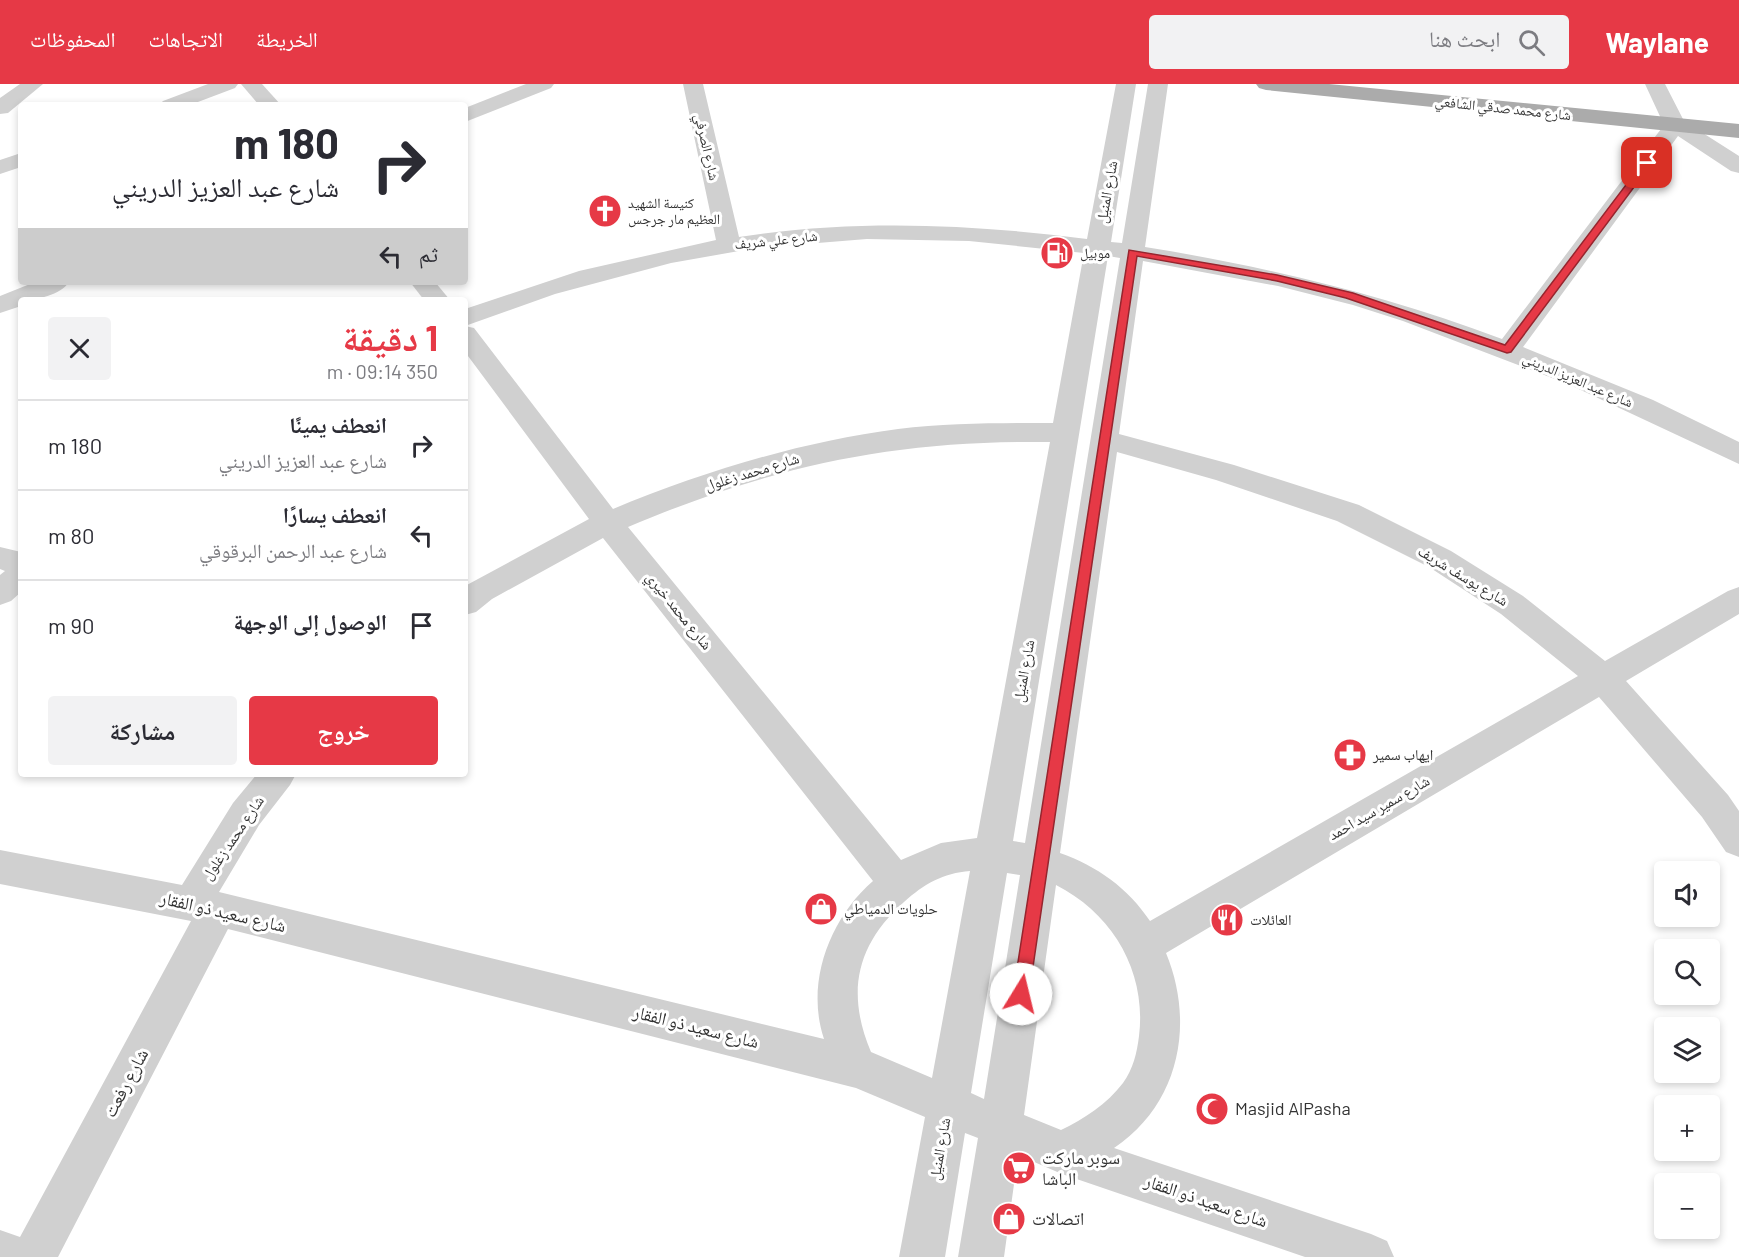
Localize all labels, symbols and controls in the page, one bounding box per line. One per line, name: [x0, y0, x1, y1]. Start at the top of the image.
search box: [1149, 15, 1569, 69]
text: ابحث هنا: [1429, 25, 1500, 51]
text: Waylane: [1605, 25, 1709, 59]
text: المحفوظات: [30, 26, 115, 51]
text: الاتجاهات: [148, 26, 223, 51]
text: الخريطة: [256, 26, 318, 51]
icon: search: [1515, 26, 1548, 59]
street label: شارع محمد صدقي الشافعي: [1434, 92, 1572, 127]
street label: شارع الصرفي: [688, 112, 723, 183]
text: 180 m: [234, 117, 339, 167]
icon: right: [360, 126, 438, 204]
pin: [1621, 137, 1672, 188]
icon: arrive: [1630, 146, 1663, 179]
street label: شارع المنيل: [1092, 159, 1122, 225]
text: شارع عبد العزيز الدريني: [112, 170, 339, 202]
church icon: كنيسة الشهيد العظيم مار جرجس: [587, 193, 623, 229]
place label: كنيسة الشهيد العظيم مار جرجس: [628, 194, 720, 229]
street label: شارع علي شريف: [734, 227, 819, 256]
fuel station icon: موبيل: [1039, 235, 1075, 271]
icon: left: [374, 240, 407, 273]
text: ثم: [419, 240, 438, 266]
place label: موبيل: [1080, 244, 1110, 262]
text: 1 دقيقة: [342, 315, 438, 358]
button: close: [48, 317, 111, 380]
street label: شارع عبد العزيز الدريني: [1519, 349, 1636, 414]
text: 350 m · 09:14: [327, 359, 438, 383]
text: انعطف يمينًا: [289, 411, 387, 437]
icon: right: [405, 429, 438, 462]
text: 180 m: [48, 432, 102, 458]
text: شارع عبد العزيز الدريني: [219, 448, 387, 472]
street label: شارع محمد زغلول: [702, 448, 802, 496]
text: انعطف يسارًا: [283, 501, 387, 527]
icon: left: [405, 519, 438, 552]
text: 80 m: [48, 522, 95, 548]
text: شارع عبد الرحمن البرقوقي: [199, 538, 387, 562]
street label: شارع يوسف شريف: [1414, 541, 1512, 611]
street label: شارع محمد خيري: [640, 568, 717, 655]
text: الوصول إلى الوجهة: [234, 608, 387, 634]
icon: arrive: [405, 609, 438, 642]
text: 90 m: [48, 612, 95, 638]
street label: شارع المنيل: [1009, 638, 1039, 704]
button: مشاركة: [48, 696, 237, 765]
button: خروج: [249, 696, 438, 765]
pharmacy icon: ايهاب سمير: [1332, 737, 1368, 773]
place label: ايهاب سمير: [1372, 745, 1433, 764]
street label: شارع سمير سيد احمد: [1325, 771, 1433, 845]
street label: شارع محمد زغلول: [197, 792, 269, 884]
map controls: [1654, 861, 1720, 1239]
button: sound: [1654, 861, 1720, 927]
street label: شارع سعيد ذو الفقار: [157, 886, 288, 937]
shop icon: حلويات الدمياطي: [803, 891, 839, 927]
place label: حلويات الدمياطي: [844, 899, 938, 921]
restaurant icon: العائلات: [1209, 902, 1245, 938]
place label: العائلات: [1250, 910, 1292, 928]
button: search: [1654, 939, 1720, 1005]
position arrow: [989, 962, 1053, 1026]
street label: شارع سعيد ذو الفقار: [630, 1000, 761, 1053]
button: layers: [1654, 1017, 1720, 1083]
street label: شارع رفعت: [98, 1044, 153, 1121]
mosque icon: Masjid AlPasha: [1194, 1091, 1230, 1127]
button: +: [1654, 1095, 1720, 1161]
place label: Masjid AlPasha: [1235, 1097, 1351, 1119]
street label: شارع المنيل: [925, 1116, 955, 1182]
place label: سوبر ماركت الباشا: [1042, 1146, 1120, 1190]
supermarket icon: سوبر ماركت الباشا: [1001, 1150, 1037, 1186]
street label: شارع سعيد ذو الفقار: [1141, 1168, 1271, 1232]
button: −: [1654, 1173, 1720, 1239]
shop icon: اتصالات: [991, 1201, 1027, 1237]
place label: اتصالات: [1032, 1207, 1084, 1229]

